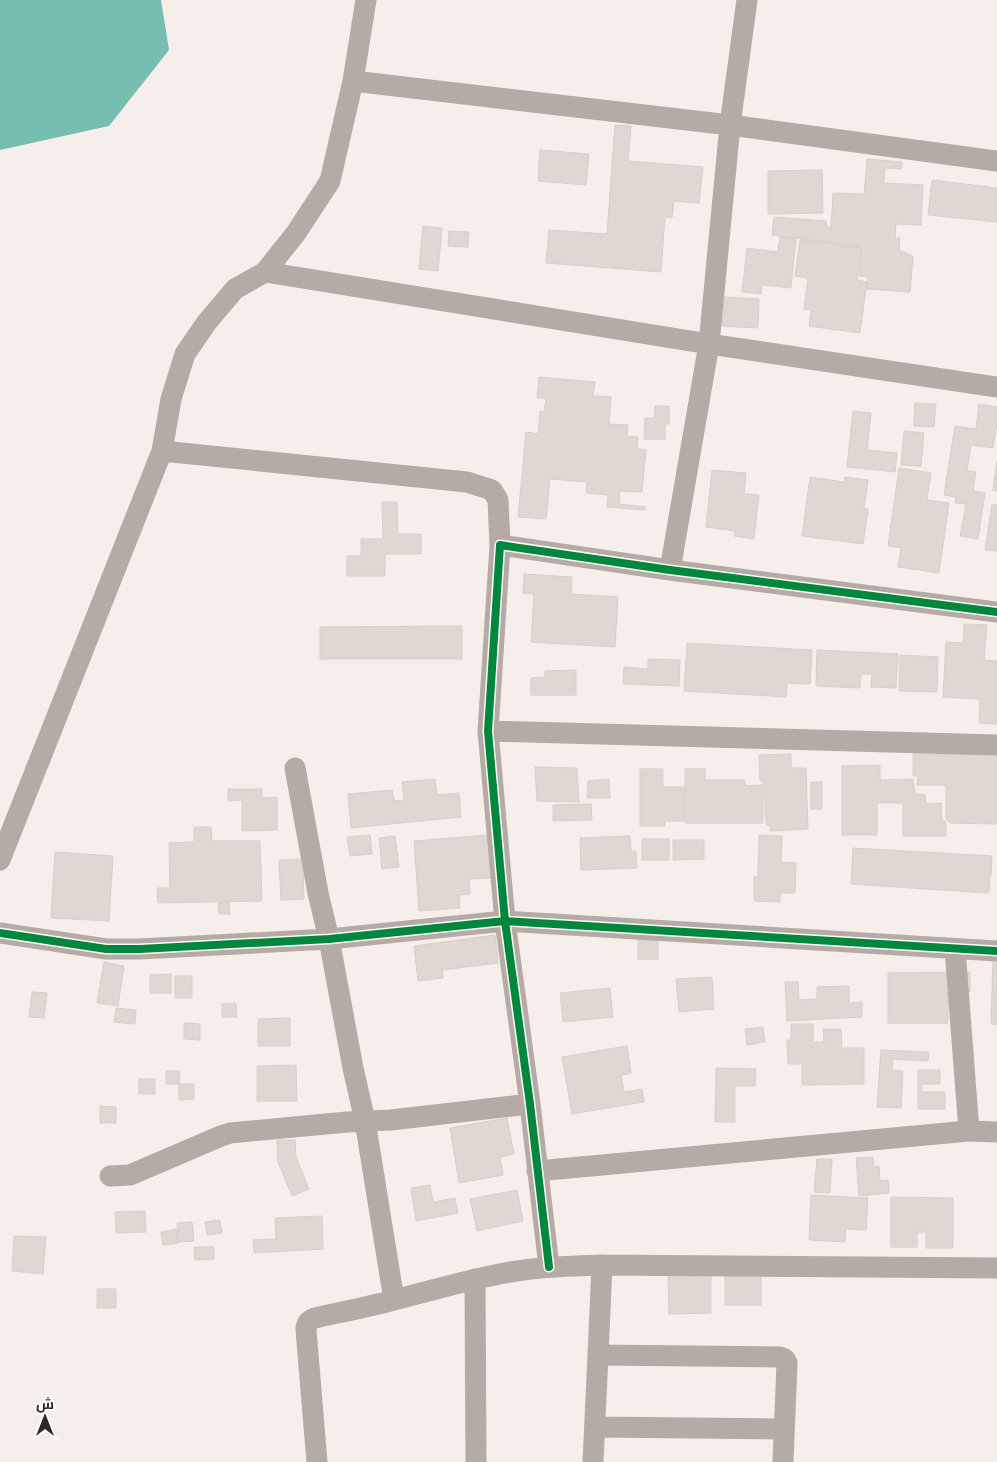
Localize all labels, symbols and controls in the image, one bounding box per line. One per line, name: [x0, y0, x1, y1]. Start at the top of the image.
north arrow: [20, 1392, 70, 1442]
text: ش: [36, 1395, 54, 1413]

